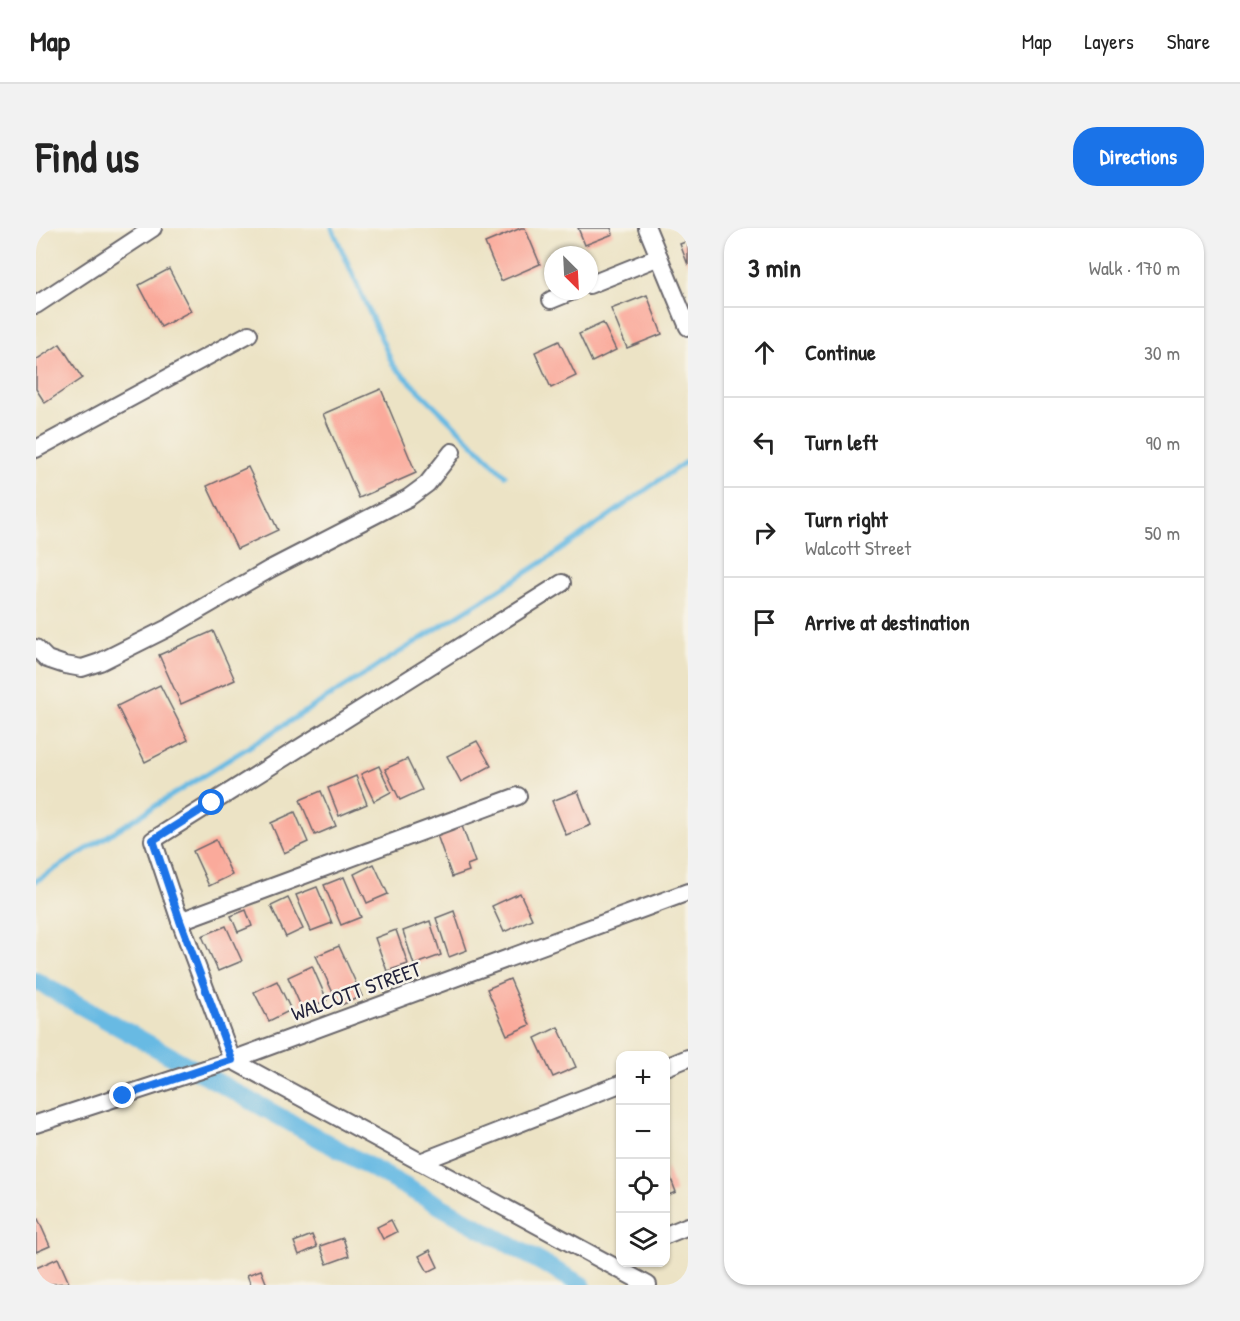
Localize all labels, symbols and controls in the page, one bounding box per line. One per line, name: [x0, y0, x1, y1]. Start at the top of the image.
text: Map: [30, 22, 70, 60]
text: Map: [1022, 27, 1051, 56]
text: Layers: [1084, 27, 1134, 56]
text: Share: [1167, 27, 1210, 56]
button: Directions: [1073, 127, 1204, 186]
text: Find us: [36, 128, 139, 185]
north arrow: [544, 246, 598, 300]
text: 3 min: [748, 250, 801, 285]
text: Walk · 170 m: [1089, 254, 1180, 281]
icon: ahead: [748, 336, 781, 369]
text: Continue: [805, 337, 876, 367]
text: 30 m: [1144, 339, 1180, 366]
icon: left: [748, 426, 781, 459]
text: Turn left: [805, 427, 878, 457]
text: 90 m: [1146, 429, 1180, 456]
text: Turn right: [805, 504, 888, 534]
icon: right: [748, 516, 781, 549]
text: 50 m: [1144, 519, 1180, 546]
text: Walcott Street: [805, 534, 911, 561]
icon: arrive: [748, 606, 781, 639]
text: Arrive at destination: [805, 607, 970, 637]
route start: [198, 789, 224, 815]
street label: WALCOTT STREET: [287, 954, 426, 1028]
map controls: [616, 1051, 670, 1267]
button: +: [616, 1051, 670, 1105]
route end: [109, 1082, 135, 1108]
button: −: [616, 1105, 670, 1159]
button: locate: [616, 1159, 670, 1213]
button: layers: [616, 1213, 670, 1267]

